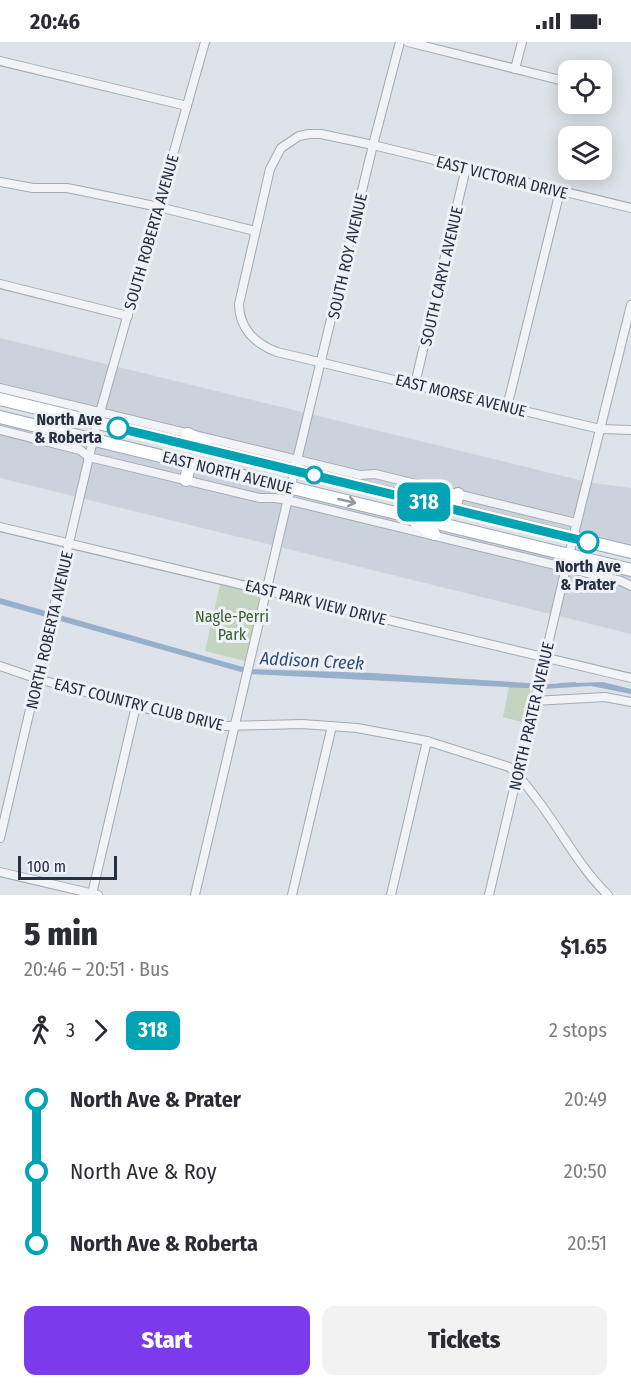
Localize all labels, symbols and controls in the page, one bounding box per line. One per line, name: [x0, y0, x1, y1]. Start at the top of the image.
text: 20:46: [30, 8, 80, 35]
map controls: [558, 60, 612, 180]
button: locate: [558, 60, 612, 114]
button: layers: [558, 126, 612, 180]
street label: SOUTH ROBERTA AVENUE: [120, 152, 183, 312]
street label: EAST VICTORIA DRIVE: [434, 152, 570, 203]
street label: SOUTH ROY AVENUE: [324, 191, 371, 321]
street label: SOUTH CARYL AVENUE: [416, 205, 467, 348]
street label: EAST MORSE AVENUE: [393, 370, 528, 421]
place label: North Ave & Roberta: [34, 410, 102, 447]
marker: North Ave & Roberta: [107, 417, 129, 439]
street label: EAST NORTH AVENUE: [160, 447, 295, 498]
unlabelled marker: [305, 466, 323, 484]
line badge: 318: [390, 482, 458, 522]
text: 318: [409, 489, 439, 515]
one-way arrow: [337, 496, 356, 507]
marker: North Ave & Prater: [577, 531, 599, 553]
street label: NORTH ROBERTA AVENUE: [22, 549, 77, 711]
place label: North Ave & Prater: [555, 557, 621, 594]
street label: EAST PARK VIEW DRIVE: [243, 576, 388, 629]
park label: Nagle-Perri Park: [195, 607, 269, 644]
street label: NORTH PRATER AVENUE: [505, 640, 558, 792]
water label: Addison Creek: [258, 647, 365, 675]
street label: EAST COUNTRY CLUB DRIVE: [52, 674, 225, 735]
scale bar: [18, 853, 117, 880]
text: 100 m: [27, 857, 66, 876]
text: 5 min: [24, 914, 98, 954]
text: $1.65: [561, 933, 607, 960]
text: 20:46 – 20:51 · Bus: [24, 957, 169, 981]
icon: walk: [24, 1014, 57, 1047]
icon: forward: [84, 1014, 117, 1047]
text: 318: [138, 1017, 168, 1043]
text: 3: [66, 1018, 75, 1042]
text: 2 stops: [549, 1018, 607, 1042]
text: North Ave & Prater: [70, 1086, 241, 1113]
text: 20:49: [565, 1087, 607, 1111]
text: North Ave & Roy: [70, 1158, 217, 1185]
text: 20:50: [564, 1159, 607, 1183]
text: North Ave & Roberta: [70, 1230, 258, 1257]
text: 20:51: [567, 1231, 607, 1255]
button: Start: [24, 1306, 310, 1375]
button: Tickets: [322, 1306, 607, 1375]

